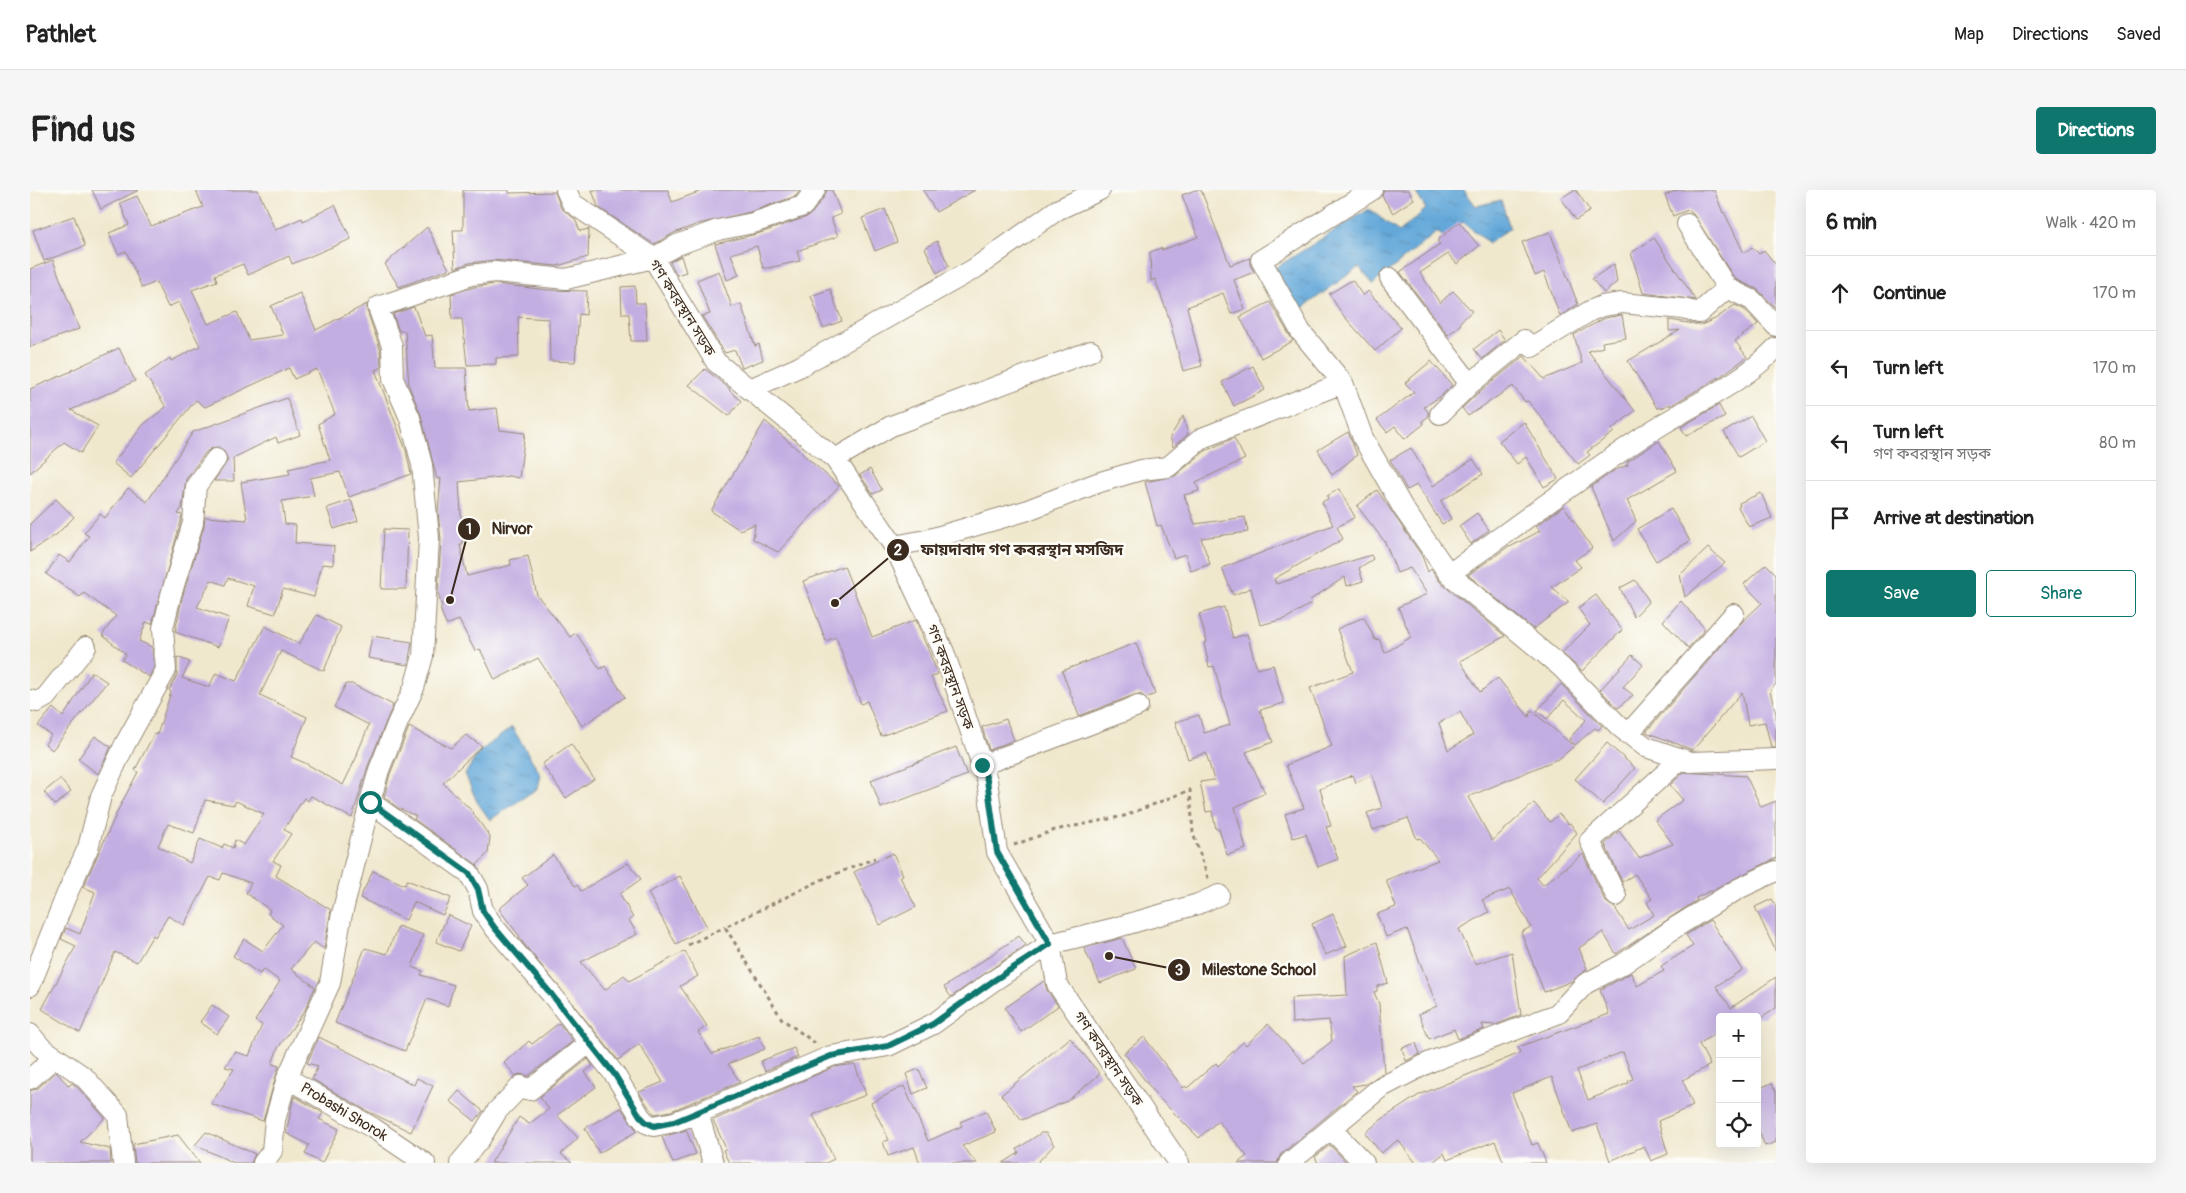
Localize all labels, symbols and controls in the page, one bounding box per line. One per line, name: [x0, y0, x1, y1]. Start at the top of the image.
text: Pathlet: [25, 20, 96, 49]
text: Map: [1954, 23, 1984, 46]
text: Directions: [2012, 23, 2088, 46]
text: Saved: [2116, 23, 2161, 46]
button: Directions: [2036, 107, 2156, 154]
text: Find us: [30, 108, 135, 152]
text: 6 min: [1826, 209, 1877, 236]
text: Walk · 420 m: [2045, 213, 2136, 233]
street label: গণ কবরস্থান সড়ক: [645, 256, 720, 361]
icon: ahead: [1826, 279, 1854, 307]
text: Continue: [1873, 281, 1946, 305]
text: 170 m: [2093, 283, 2136, 303]
icon: left: [1826, 354, 1854, 382]
text: Turn left: [1873, 356, 1943, 380]
text: 170 m: [2093, 358, 2136, 378]
text: Turn left: [1873, 420, 1943, 444]
icon: left: [1826, 429, 1854, 457]
text: 80 m: [2099, 433, 2136, 453]
text: গণ কবরস্থান সড়ক: [1873, 444, 1991, 464]
icon: arrive: [1826, 504, 1854, 532]
text: Arrive at destination: [1873, 506, 2034, 530]
callout: Nirvor: [457, 513, 543, 544]
text: Nirvor: [492, 519, 533, 539]
text: 1: [466, 520, 472, 539]
callout: ফায়দাবাদ গণ কবরস্থান মসজিদ: [886, 534, 1134, 565]
text: ফায়দাবাদ গণ কবরস্থান মসজিদ: [920, 540, 1124, 560]
text: 2: [894, 541, 902, 560]
button: Save: [1826, 570, 1976, 617]
button: Share: [1986, 570, 2136, 617]
street label: গণ কবরস্থান সড়ক: [922, 622, 978, 733]
route end: [971, 754, 994, 777]
route start: [359, 791, 382, 814]
callout: Milestone School: [1166, 954, 1326, 985]
text: Milestone School: [1202, 960, 1316, 980]
text: 3: [1175, 961, 1183, 980]
street label: গণ কবরস্থান সড়ক: [1069, 1008, 1147, 1111]
map controls: [1716, 1013, 1761, 1148]
button: +: [1716, 1013, 1761, 1058]
button: −: [1716, 1058, 1761, 1103]
street label: Probashi Shorok: [297, 1079, 392, 1146]
button: locate: [1716, 1103, 1761, 1148]

